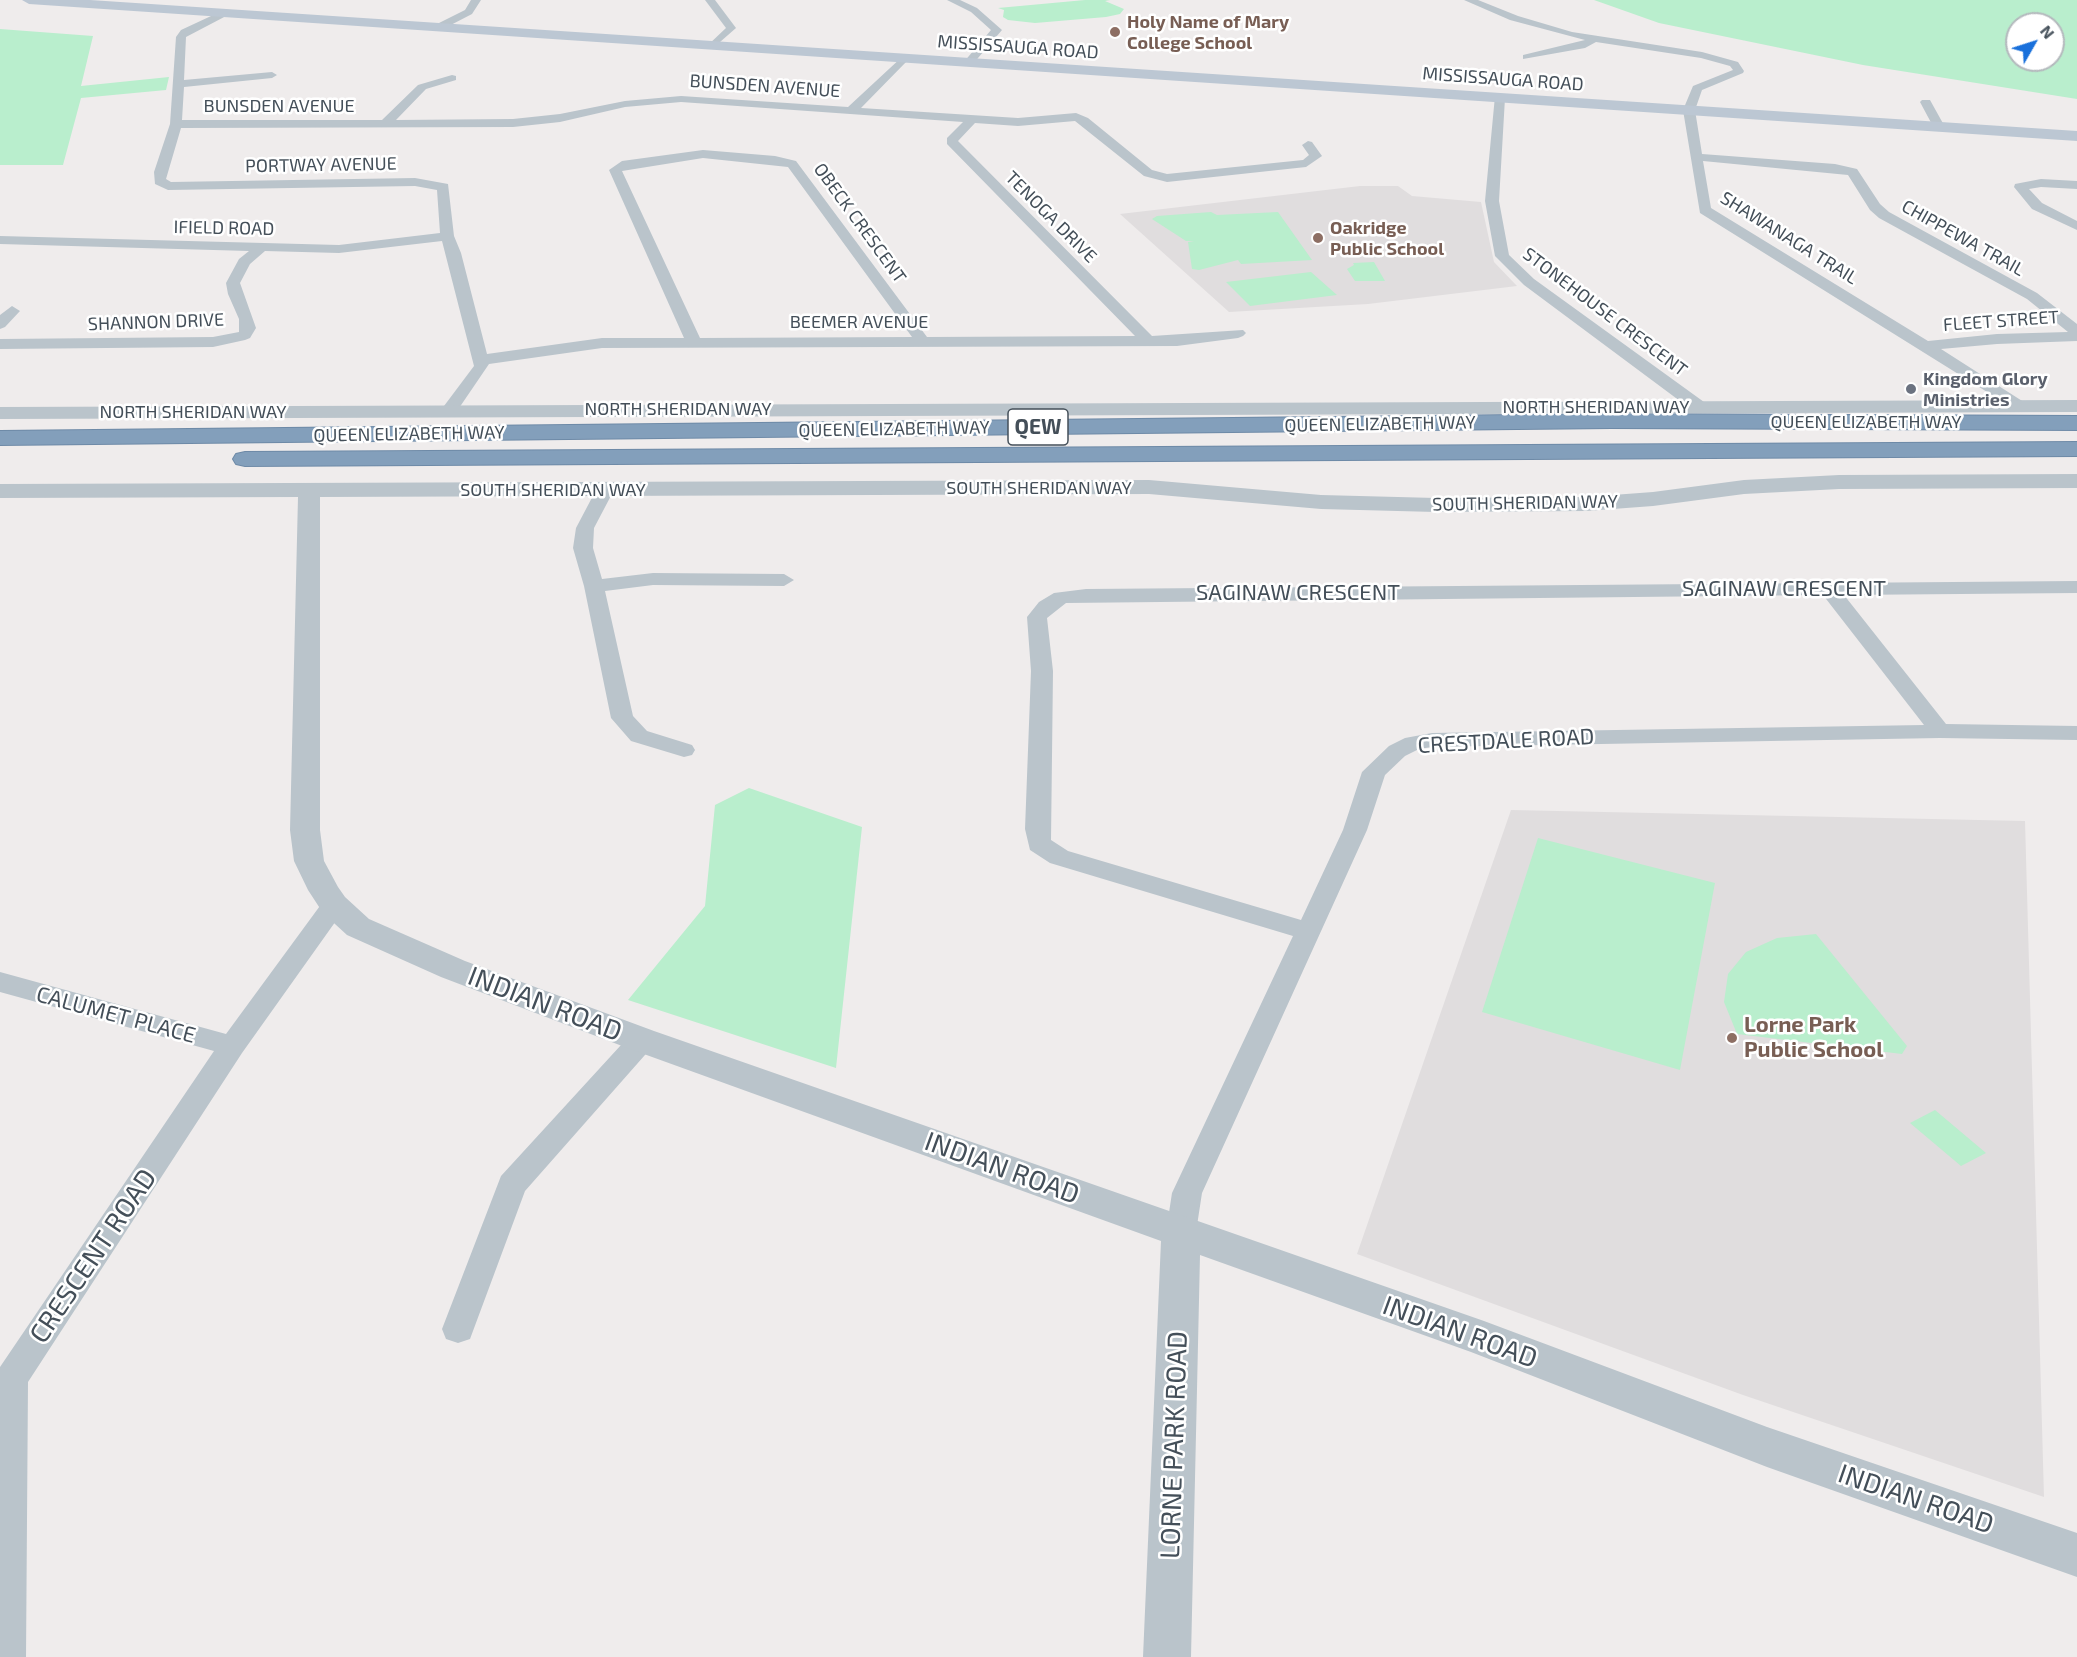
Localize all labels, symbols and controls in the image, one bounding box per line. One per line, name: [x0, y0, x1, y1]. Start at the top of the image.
place label: Holy Name of Mary College School: [1127, 11, 1289, 54]
north arrow: [2005, 12, 2065, 72]
text: N: [2037, 21, 2059, 42]
marker: Holy Name of Mary College School: [1108, 25, 1122, 39]
street label: MISSISSAUGA ROAD: [937, 31, 1099, 63]
street label: MISSISSAUGA ROAD: [1422, 63, 1584, 95]
street label: BUNSDEN AVENUE: [689, 70, 841, 102]
street label: BUNSDEN AVENUE: [203, 95, 355, 117]
street label: PORTWAY AVENUE: [245, 153, 397, 177]
street label: OBECK CRESCENT: [809, 159, 911, 287]
street label: TENOGA DRIVE: [1001, 167, 1101, 267]
street label: SHAWANAGA TRAIL: [1716, 187, 1862, 289]
street label: CHIPPEWA TRAIL: [1898, 195, 2028, 281]
street label: IFIELD ROAD: [173, 216, 275, 240]
place label: Oakridge Public School: [1330, 217, 1444, 260]
marker: Oakridge Public School: [1311, 231, 1325, 245]
street label: STONEHOUSE CRESCENT: [1518, 243, 1692, 381]
street label: FLEET STREET: [1942, 306, 2060, 336]
street label: SHANNON DRIVE: [88, 309, 224, 335]
street label: BEEMER AVENUE: [790, 311, 928, 333]
place label: Kingdom Glory Ministries: [1923, 368, 2048, 410]
marker: Kingdom Glory Ministries: [1904, 382, 1918, 396]
street label: NORTH SHERIDAN WAY: [1502, 396, 1690, 418]
street label: NORTH SHERIDAN WAY: [584, 398, 772, 420]
street label: NORTH SHERIDAN WAY: [99, 401, 287, 423]
road number: QEW: [1008, 409, 1068, 445]
street label: QUEEN ELIZABETH WAY: [1770, 411, 1962, 433]
street label: QUEEN ELIZABETH WAY: [1284, 412, 1476, 436]
street label: QUEEN ELIZABETH WAY: [798, 417, 990, 441]
street label: QUEEN ELIZABETH WAY: [313, 422, 505, 446]
street label: SOUTH SHERIDAN WAY: [946, 477, 1132, 499]
street label: SOUTH SHERIDAN WAY: [460, 479, 646, 501]
street label: SOUTH SHERIDAN WAY: [1432, 491, 1618, 515]
street label: SAGINAW CRESCENT: [1682, 576, 1886, 602]
street label: SAGINAW CRESCENT: [1196, 580, 1400, 606]
street label: CRESTDALE ROAD: [1417, 723, 1595, 759]
street label: INDIAN ROAD: [463, 960, 627, 1048]
street label: CALUMET PLACE: [33, 981, 199, 1049]
place label: Lorne Park Public School: [1744, 1012, 1883, 1064]
marker: Lorne Park Public School: [1725, 1031, 1739, 1045]
street label: INDIAN ROAD: [920, 1125, 1084, 1211]
street label: CRESCENT ROAD: [23, 1163, 163, 1349]
street label: INDIAN ROAD: [1378, 1289, 1542, 1375]
street label: LORNE PARK ROAD: [1154, 1330, 1194, 1560]
street label: INDIAN ROAD: [1834, 1457, 1998, 1541]

